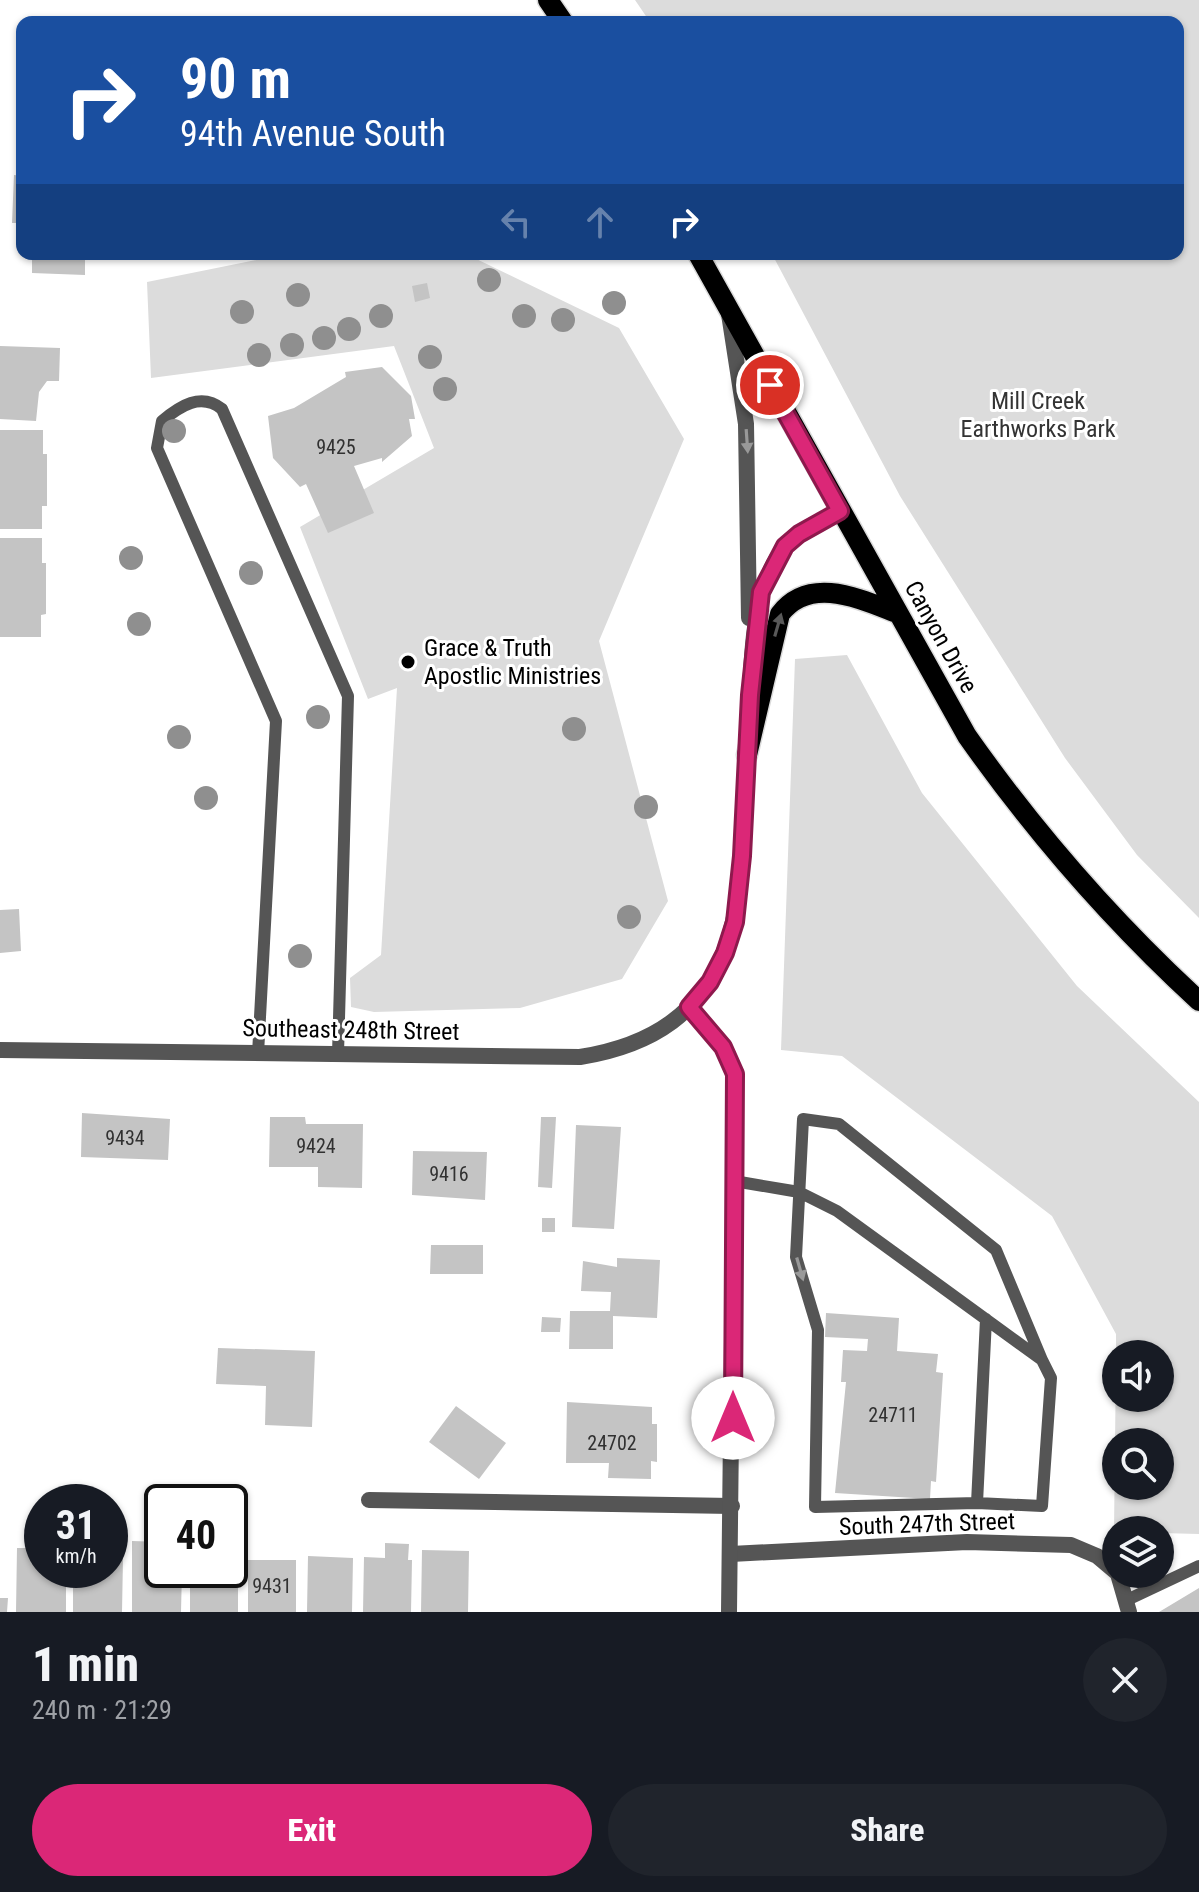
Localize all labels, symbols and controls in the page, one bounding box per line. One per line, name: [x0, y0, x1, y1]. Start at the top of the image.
text: 90 m: [180, 46, 291, 112]
icon: right: [48, 48, 152, 152]
text: 94th Avenue South: [180, 113, 446, 155]
icon: left: [494, 200, 538, 244]
icon: ahead: [578, 200, 622, 244]
icon: right: [662, 200, 706, 244]
pin: [736, 351, 804, 419]
icon: arrive: [748, 363, 792, 407]
park label: Mill Creek Earthworks Park: [960, 387, 1116, 443]
one-way arrow: [741, 429, 754, 454]
house number: 9425: [316, 435, 356, 459]
street label: Canyon Drive: [899, 576, 983, 698]
one-way arrow: [773, 612, 785, 637]
place label: Grace & Truth Apostlic Ministries: [424, 634, 601, 690]
marker: Grace & Truth Apostlic Ministries: [399, 653, 417, 671]
street label: Southeast 248th Street: [242, 1014, 460, 1046]
house number: 9434: [105, 1126, 145, 1150]
house number: 9424: [296, 1134, 336, 1158]
house number: 9416: [429, 1162, 469, 1186]
one-way arrow: [794, 1256, 806, 1281]
map controls: [1102, 1340, 1174, 1588]
button: sound: [1102, 1340, 1174, 1412]
position arrow: [691, 1376, 775, 1460]
house number: 24711: [868, 1403, 918, 1427]
button: search: [1102, 1428, 1174, 1500]
house number: 24702: [587, 1431, 637, 1455]
speed limit sign: 40: [144, 1484, 248, 1588]
text: 31: [56, 1502, 96, 1549]
street label: South 247th Street: [838, 1507, 1016, 1541]
button: layers: [1102, 1516, 1174, 1588]
text: km/h: [55, 1544, 97, 1568]
house number: 9431: [252, 1574, 292, 1598]
text: 1 min: [32, 1636, 139, 1693]
button: close: [1083, 1638, 1167, 1722]
text: 240 m · 21:29: [32, 1695, 172, 1725]
button: Exit: [32, 1784, 592, 1876]
button: Share: [608, 1784, 1167, 1876]

